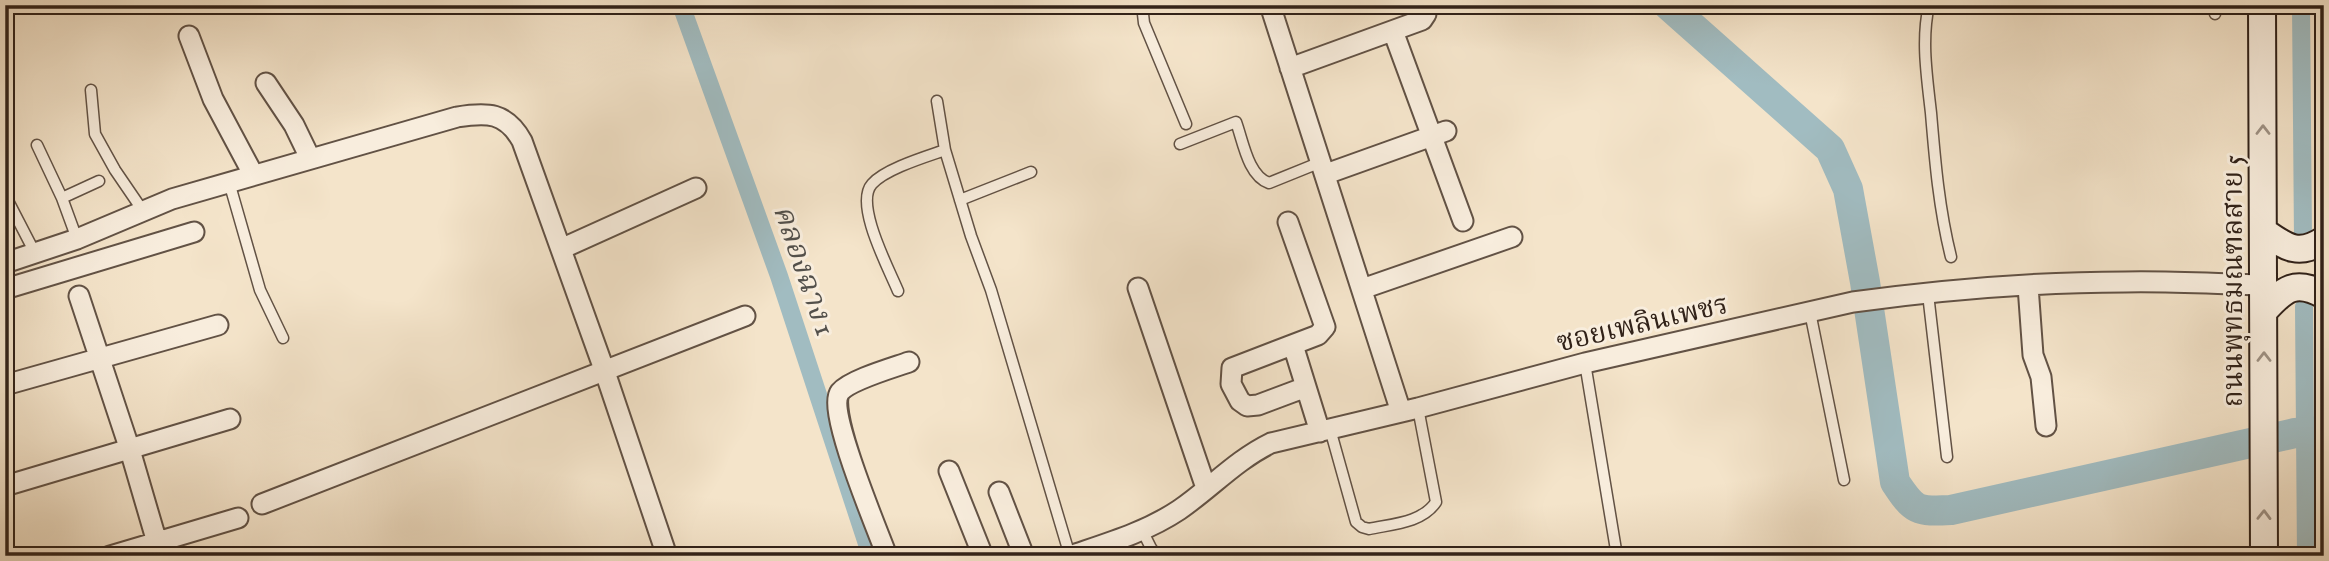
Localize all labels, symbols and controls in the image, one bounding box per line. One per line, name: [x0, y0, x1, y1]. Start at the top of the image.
one-way arrow: [2255, 124, 2271, 135]
street label: ถนนพุทธมณฑลสาย 5: [2217, 155, 2252, 407]
water label: คลองฉาง 1: [763, 200, 843, 341]
street label: ซอยเพลินเพชร: [1553, 288, 1732, 361]
one-way arrow: [2256, 352, 2272, 362]
one-way arrow: [2256, 509, 2272, 520]

